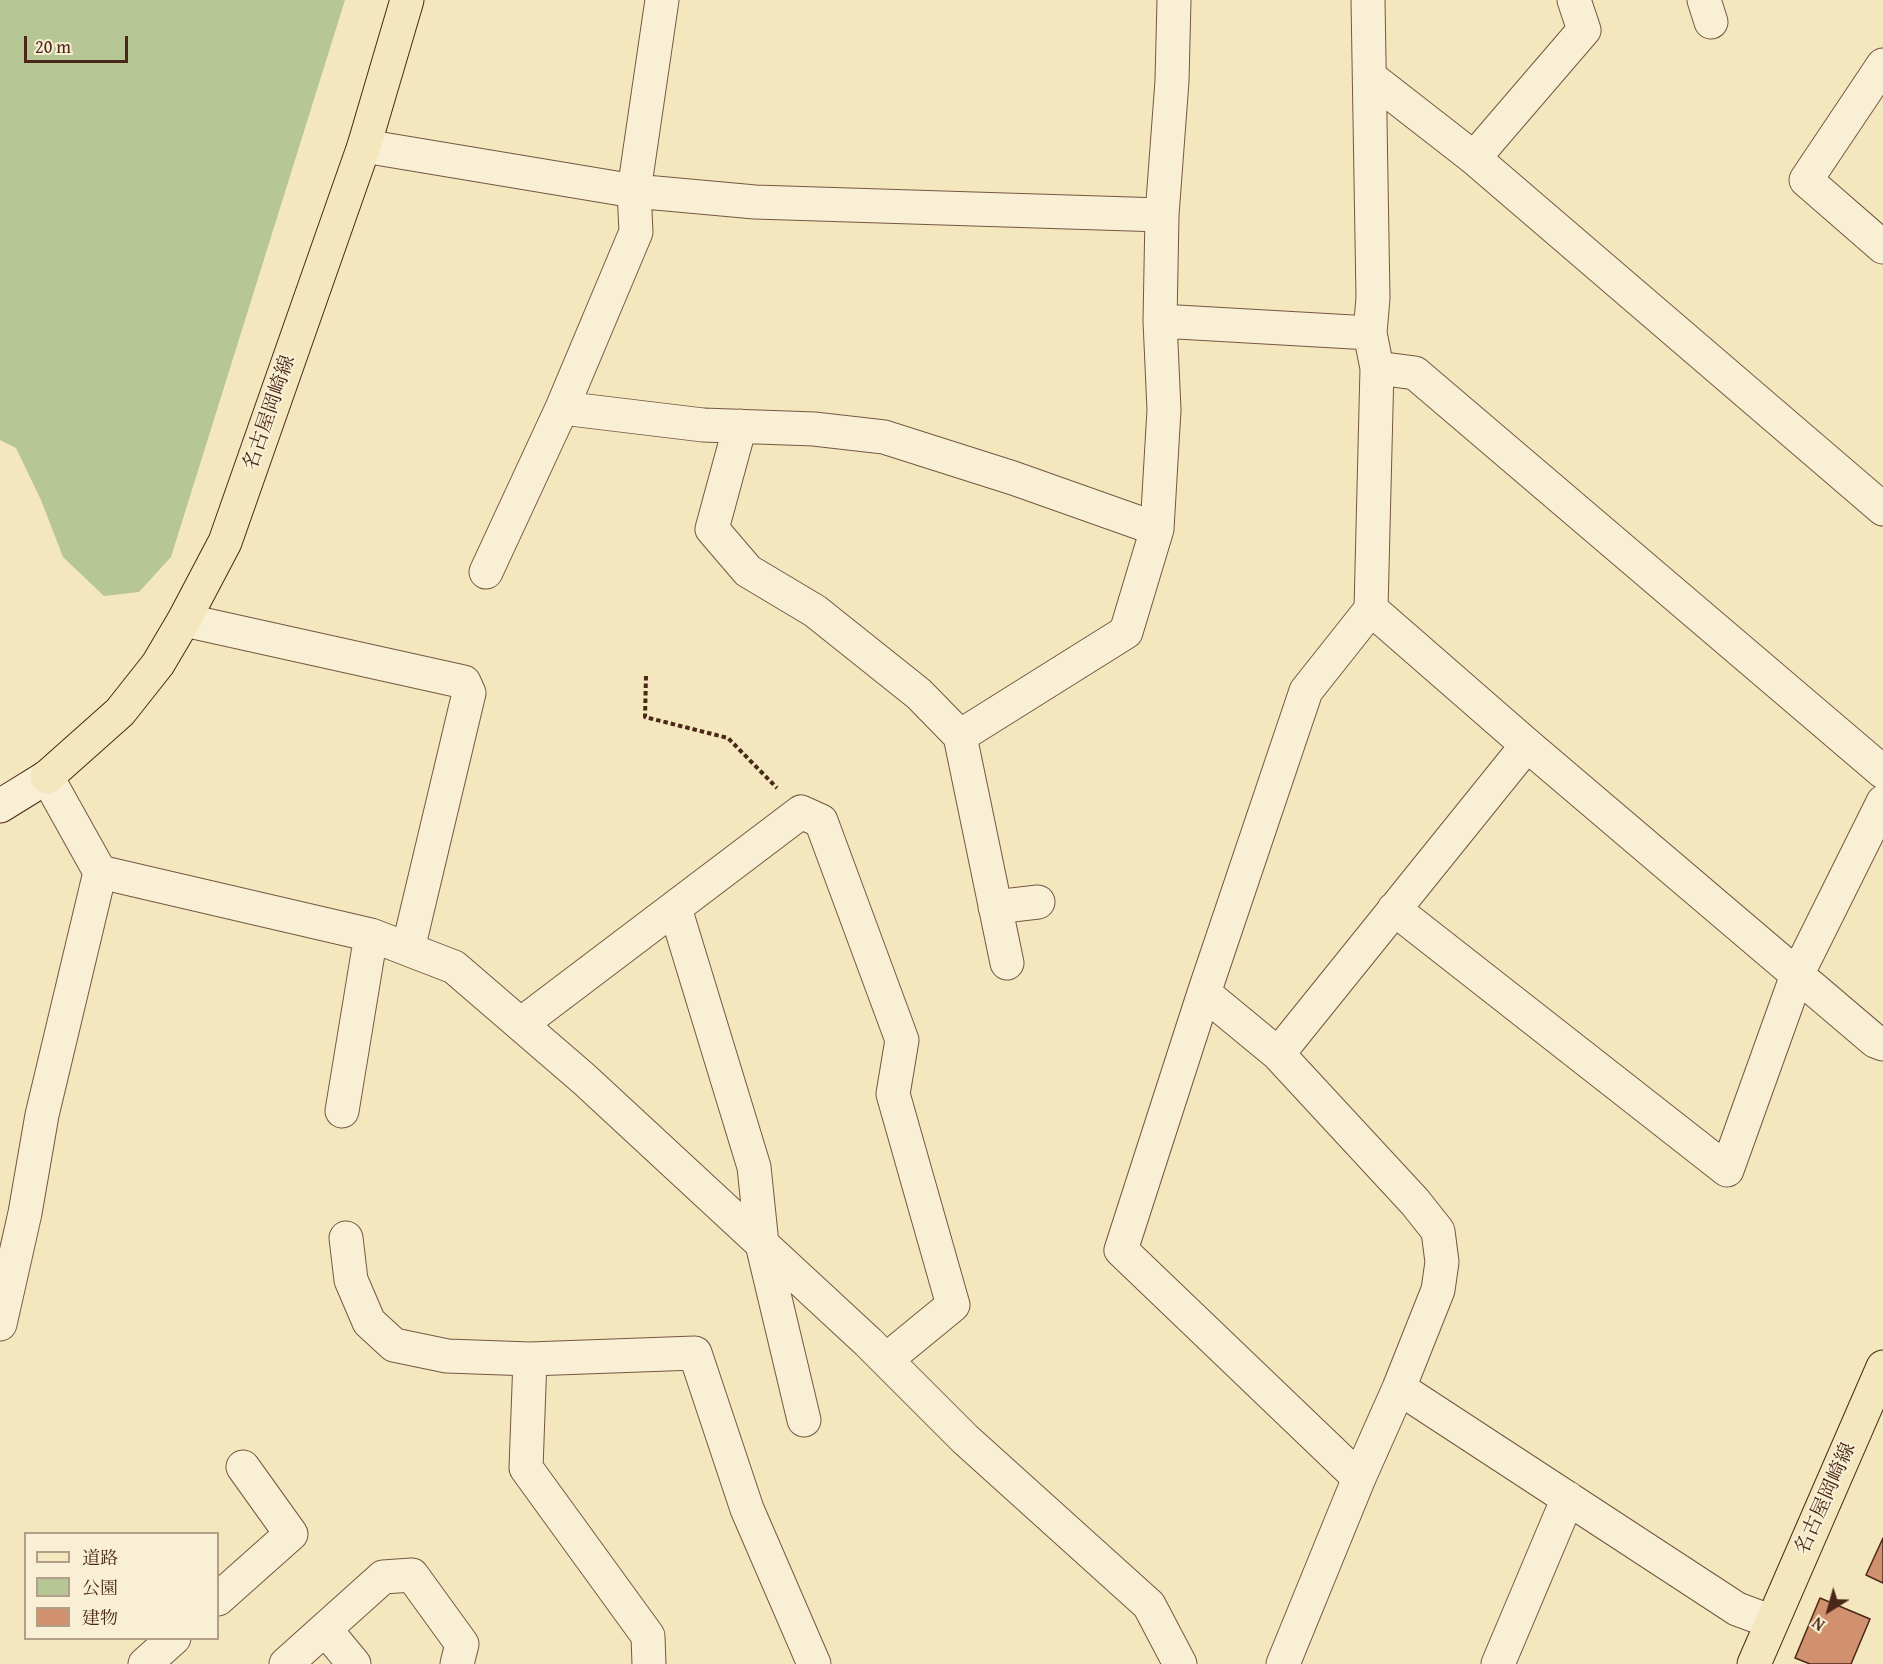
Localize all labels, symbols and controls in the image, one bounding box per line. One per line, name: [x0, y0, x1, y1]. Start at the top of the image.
scale bar: [27, 24, 130, 62]
text: 20 m: [35, 33, 71, 60]
street label: 名古屋岡崎線: [239, 352, 301, 474]
street label: 名古屋岡崎線: [1791, 1439, 1861, 1559]
legend: [24, 1532, 219, 1640]
text: 道路: [82, 1544, 118, 1571]
text: 公園: [82, 1574, 118, 1601]
north arrow: [1799, 1580, 1859, 1640]
text: 建物: [82, 1604, 118, 1631]
text: N: [1807, 1612, 1830, 1637]

